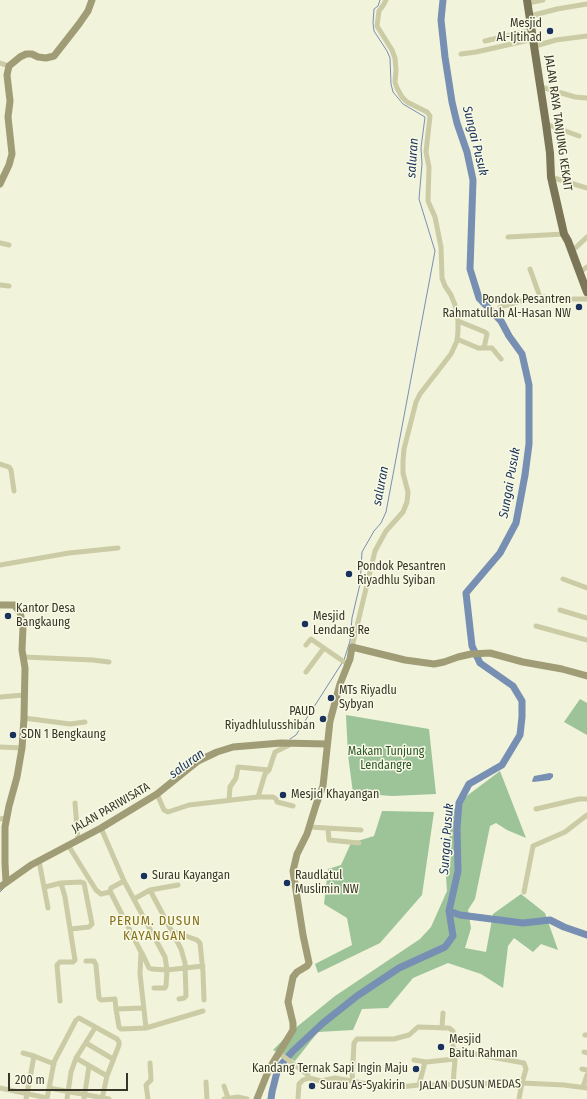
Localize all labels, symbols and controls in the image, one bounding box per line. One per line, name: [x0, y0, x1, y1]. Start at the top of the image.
place label: Mesjid Al-Ijtihad: [496, 17, 542, 45]
marker: Mesjid Al-Ijtihad: [545, 26, 555, 36]
street label: JALAN RAYA TANJUNG KEKAIT: [541, 54, 575, 192]
water label: Sungai Pusuk: [459, 104, 491, 178]
water label: saluran: [404, 137, 422, 179]
place label: Pondok Pesantren Rahmatullah Al-Hasan NW: [443, 293, 571, 321]
marker: Pondok Pesantren Rahmatullah Al-Hasan NW: [574, 302, 584, 312]
water label: Sungai Pusuk: [496, 446, 524, 520]
water label: saluran: [370, 465, 392, 507]
place label: Pondok Pesantren Riyadhlu Syiban: [357, 560, 446, 588]
marker: Pondok Pesantren Riyadhlu Syiban: [344, 569, 354, 579]
place label: Kantor Desa Bangkaung: [16, 602, 75, 630]
place label: Mesjid Lendang Re: [313, 610, 370, 638]
marker: Kantor Desa Bangkaung: [3, 611, 13, 621]
marker: Mesjid Lendang Re: [300, 619, 310, 629]
place label: MTs Riyadlu Sybyan: [339, 684, 397, 712]
marker: MTs Riyadlu Sybyan: [326, 693, 336, 703]
place label: PAUD Riyadhlulusshiban: [225, 705, 315, 733]
marker: PAUD Riyadhlulusshiban: [318, 714, 328, 724]
place label: SDN 1 Bengkaung: [21, 728, 106, 742]
marker: SDN 1 Bengkaung: [8, 730, 18, 740]
park label: Makam Tunjung Lendangre: [348, 745, 424, 773]
water label: saluran: [166, 746, 208, 782]
street label: JALAN PARIWISATA: [69, 780, 153, 836]
place label: Mesjid Khayangan: [291, 788, 379, 802]
marker: Mesjid Khayangan: [278, 790, 288, 800]
water label: Sungai Pusuk: [437, 803, 457, 875]
place label: Surau Kayangan: [152, 869, 230, 883]
place label: Raudlatul Muslimin NW: [295, 869, 359, 897]
marker: Surau Kayangan: [139, 871, 149, 881]
marker: Raudlatul Muslimin NW: [282, 878, 292, 888]
district label: PERUM. DUSUN KAYANGAN: [109, 913, 201, 944]
place label: Mesjid Baitu Rahman: [449, 1033, 518, 1061]
marker: Mesjid Baitu Rahman: [436, 1042, 446, 1052]
place label: Kandang Ternak Sapi Ingin Maju: [252, 1062, 408, 1076]
marker: Kandang Ternak Sapi Ingin Maju: [411, 1064, 421, 1074]
scale bar: [10, 1065, 130, 1091]
text: 200 m: [15, 1073, 45, 1087]
street label: JALAN DUSUN MEDAS: [419, 1077, 521, 1093]
place label: Surau As-Syakirin: [320, 1079, 405, 1093]
marker: Surau As-Syakirin: [307, 1081, 317, 1091]

